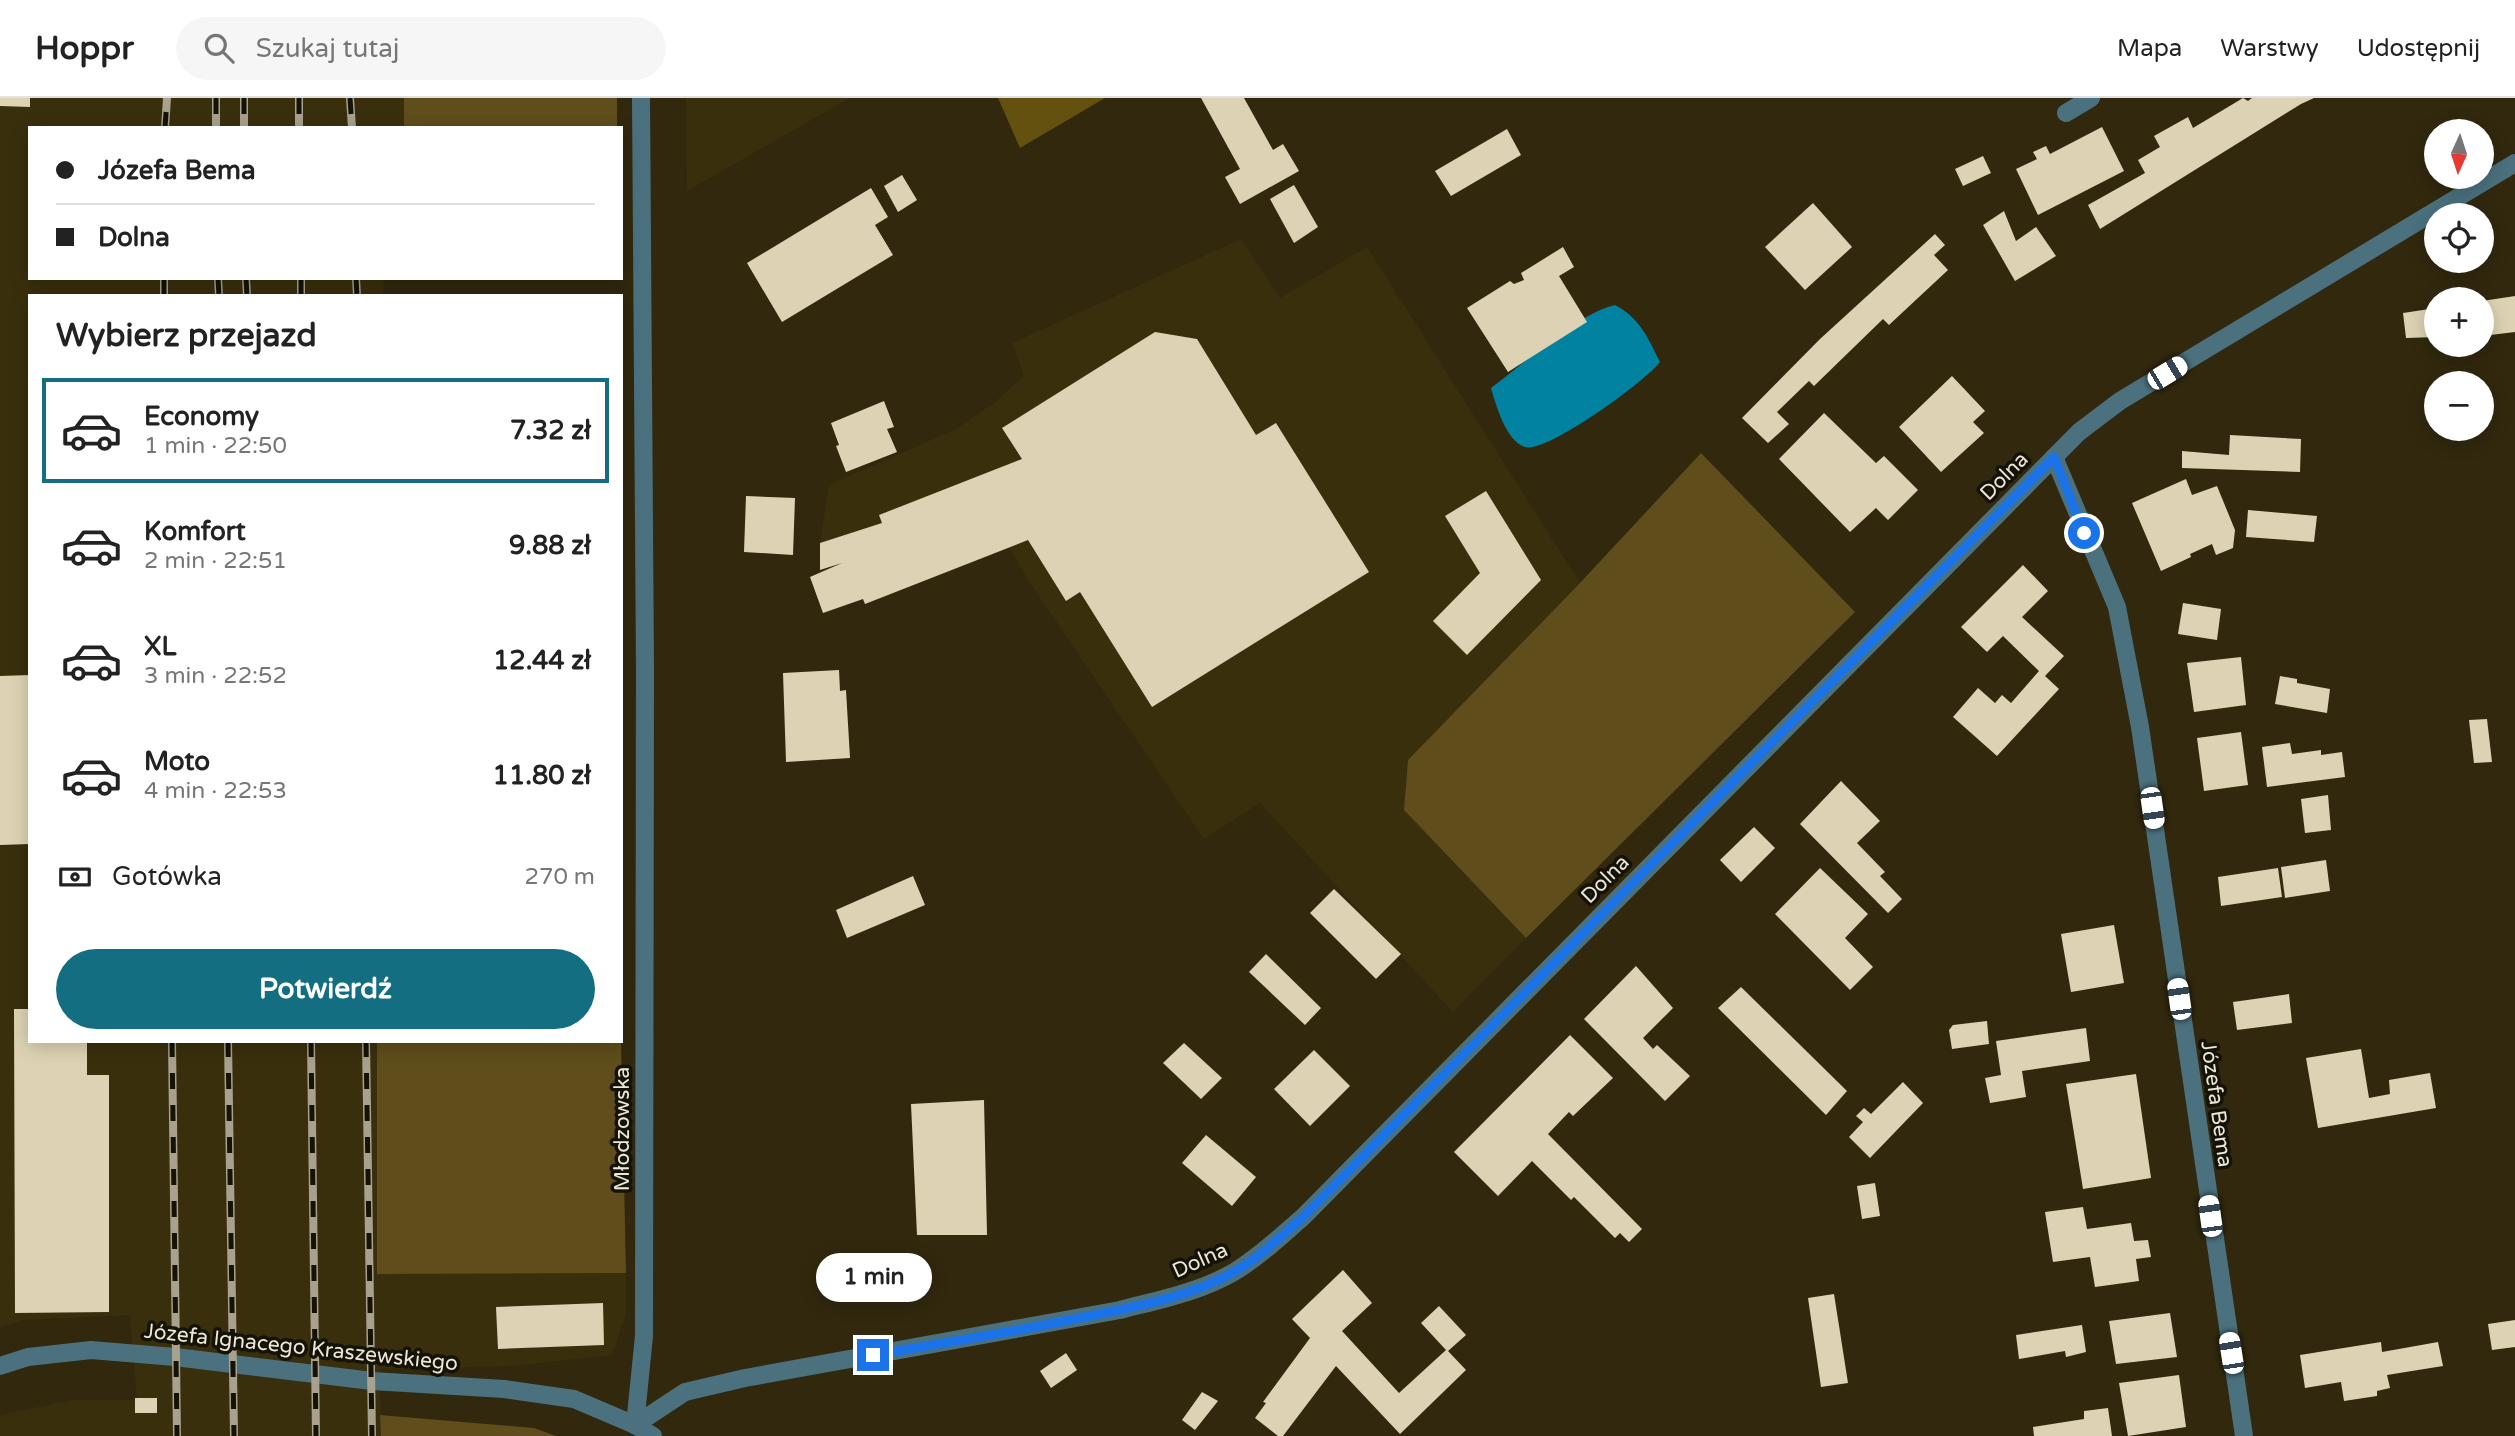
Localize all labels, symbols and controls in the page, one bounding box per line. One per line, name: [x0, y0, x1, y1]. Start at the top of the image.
search box: [176, 17, 666, 80]
text: Hoppr: [35, 29, 134, 68]
icon: search: [200, 29, 238, 67]
text: Szukaj tutaj: [256, 33, 399, 64]
text: Mapa: [2117, 34, 2182, 63]
text: Warstwy: [2220, 34, 2319, 63]
text: Udostępnij: [2357, 34, 2480, 63]
north arrow: [2424, 119, 2494, 189]
map controls: [2424, 119, 2494, 441]
text: Józefa Bema: [98, 155, 256, 186]
button: locate: [2424, 203, 2494, 273]
text: Dolna: [98, 222, 170, 253]
button: +: [2424, 287, 2494, 357]
text: Wybierz przejazd: [56, 317, 317, 355]
car: [2144, 353, 2191, 393]
button: −: [2424, 371, 2494, 441]
icon: car: [60, 399, 123, 462]
text: Economy: [144, 401, 259, 432]
text: 7.32 zł: [510, 415, 591, 446]
text: 1 min · 22:50: [144, 432, 287, 460]
street label: Dolna: [1975, 447, 2034, 506]
icon: car: [60, 514, 123, 577]
text: Komfort: [144, 516, 246, 547]
route start: [2068, 517, 2100, 549]
text: 9.88 zł: [509, 530, 591, 561]
text: 2 min · 22:51: [144, 547, 287, 575]
icon: car: [60, 629, 123, 692]
text: XL: [144, 631, 176, 662]
text: 12.44 zł: [493, 645, 591, 676]
text: 3 min · 22:52: [144, 662, 287, 690]
icon: car: [60, 744, 123, 807]
text: Moto: [144, 746, 210, 777]
text: 11.80 zł: [493, 760, 591, 791]
text: 4 min · 22:53: [144, 777, 287, 805]
car: [2139, 786, 2166, 830]
street label: Dolna: [1576, 850, 1635, 909]
icon: cash: [56, 858, 94, 896]
text: Gotówka: [112, 861, 222, 892]
text: 270 m: [525, 863, 595, 891]
button: Potwierdź: [56, 949, 595, 1029]
car: [2166, 977, 2193, 1021]
street label: Józefa Bema: [2195, 1039, 2238, 1169]
street label: Młodzowska: [610, 1067, 635, 1191]
car: [2197, 1194, 2224, 1238]
street label: Dolna: [1169, 1237, 1232, 1284]
callout: 1 min: [815, 1254, 931, 1302]
text: 1 min: [843, 1263, 905, 1291]
street label: Józefa Ignacego Kraszewskiego: [143, 1319, 459, 1376]
car: [2218, 1331, 2245, 1375]
route end: [857, 1339, 889, 1371]

